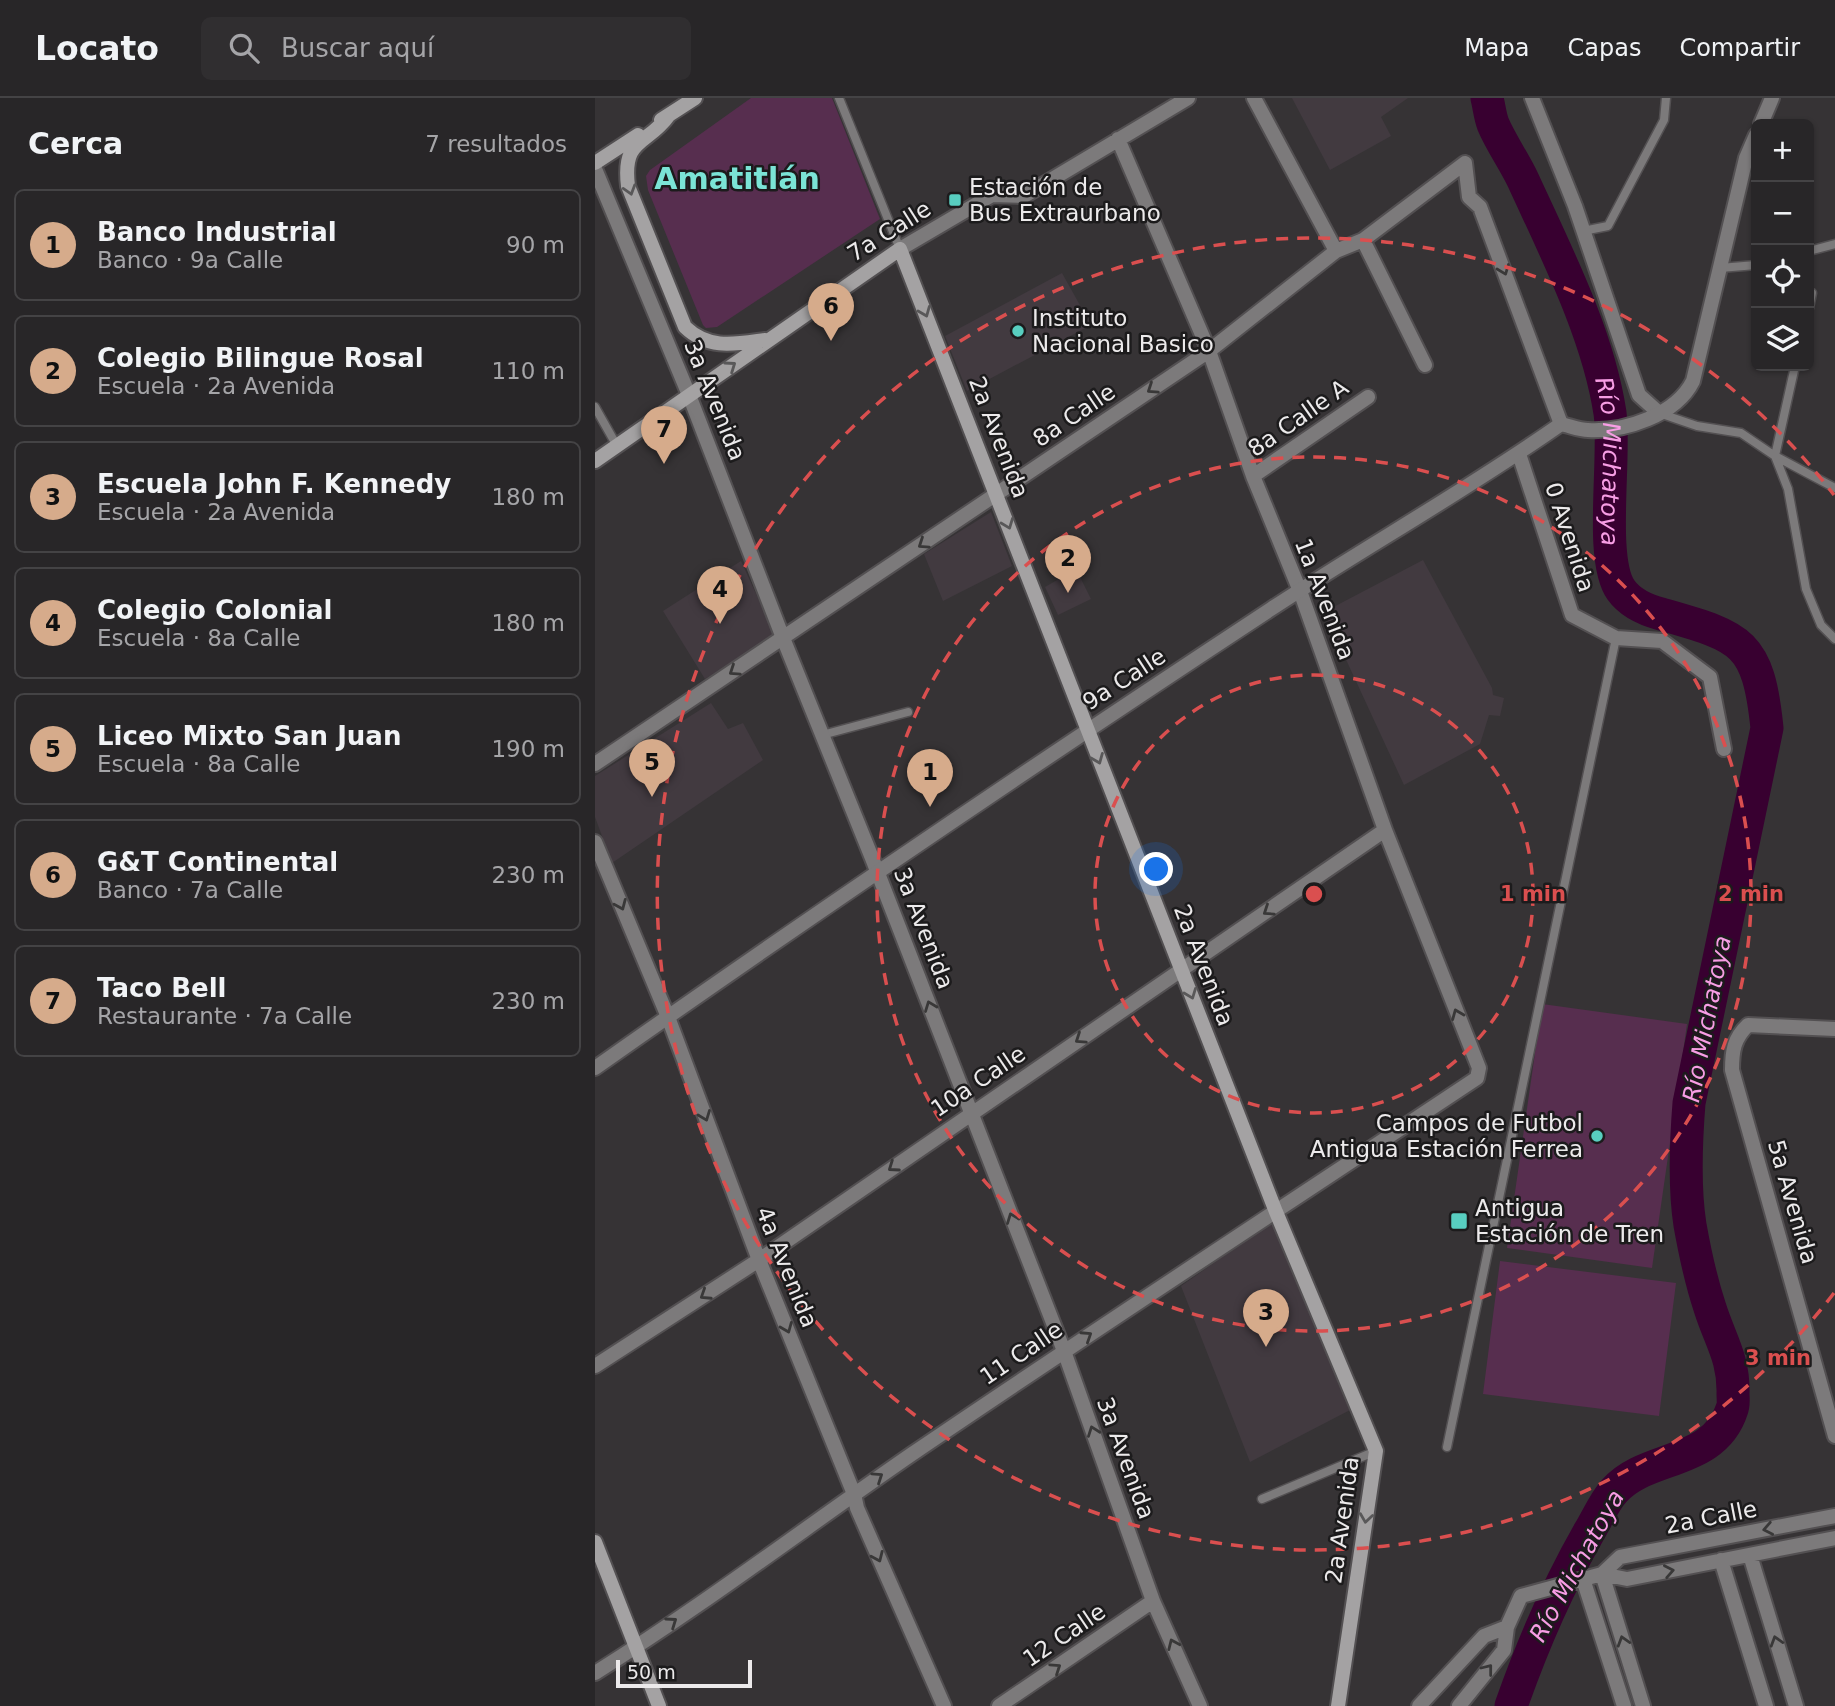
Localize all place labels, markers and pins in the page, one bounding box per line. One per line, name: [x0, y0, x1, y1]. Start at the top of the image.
place label: Estación de Bus Extraurbano: [969, 174, 1161, 226]
marker: Estación de Bus Extraurbano: [947, 192, 963, 208]
pin: 6: [808, 283, 854, 341]
place label: Instituto Nacional Basico: [1032, 305, 1214, 357]
marker: Instituto Nacional Basico: [1010, 323, 1026, 339]
pin: 7: [641, 406, 687, 464]
pin: 2: [1045, 535, 1091, 593]
pin: 4: [697, 566, 743, 624]
pin: 5: [629, 739, 675, 797]
pin: 1: [907, 749, 953, 807]
centre of rings: [1302, 882, 1326, 906]
place label: Campos de Futbol Antigua Estación Ferrea: [1310, 1110, 1583, 1162]
marker: Campos de Futbol Antigua Estación Ferrea: [1589, 1128, 1605, 1144]
place label: Antigua Estación de Tren: [1475, 1195, 1664, 1247]
marker: Antigua Estación de Tren: [1449, 1211, 1469, 1231]
pin: 3: [1243, 1289, 1289, 1347]

